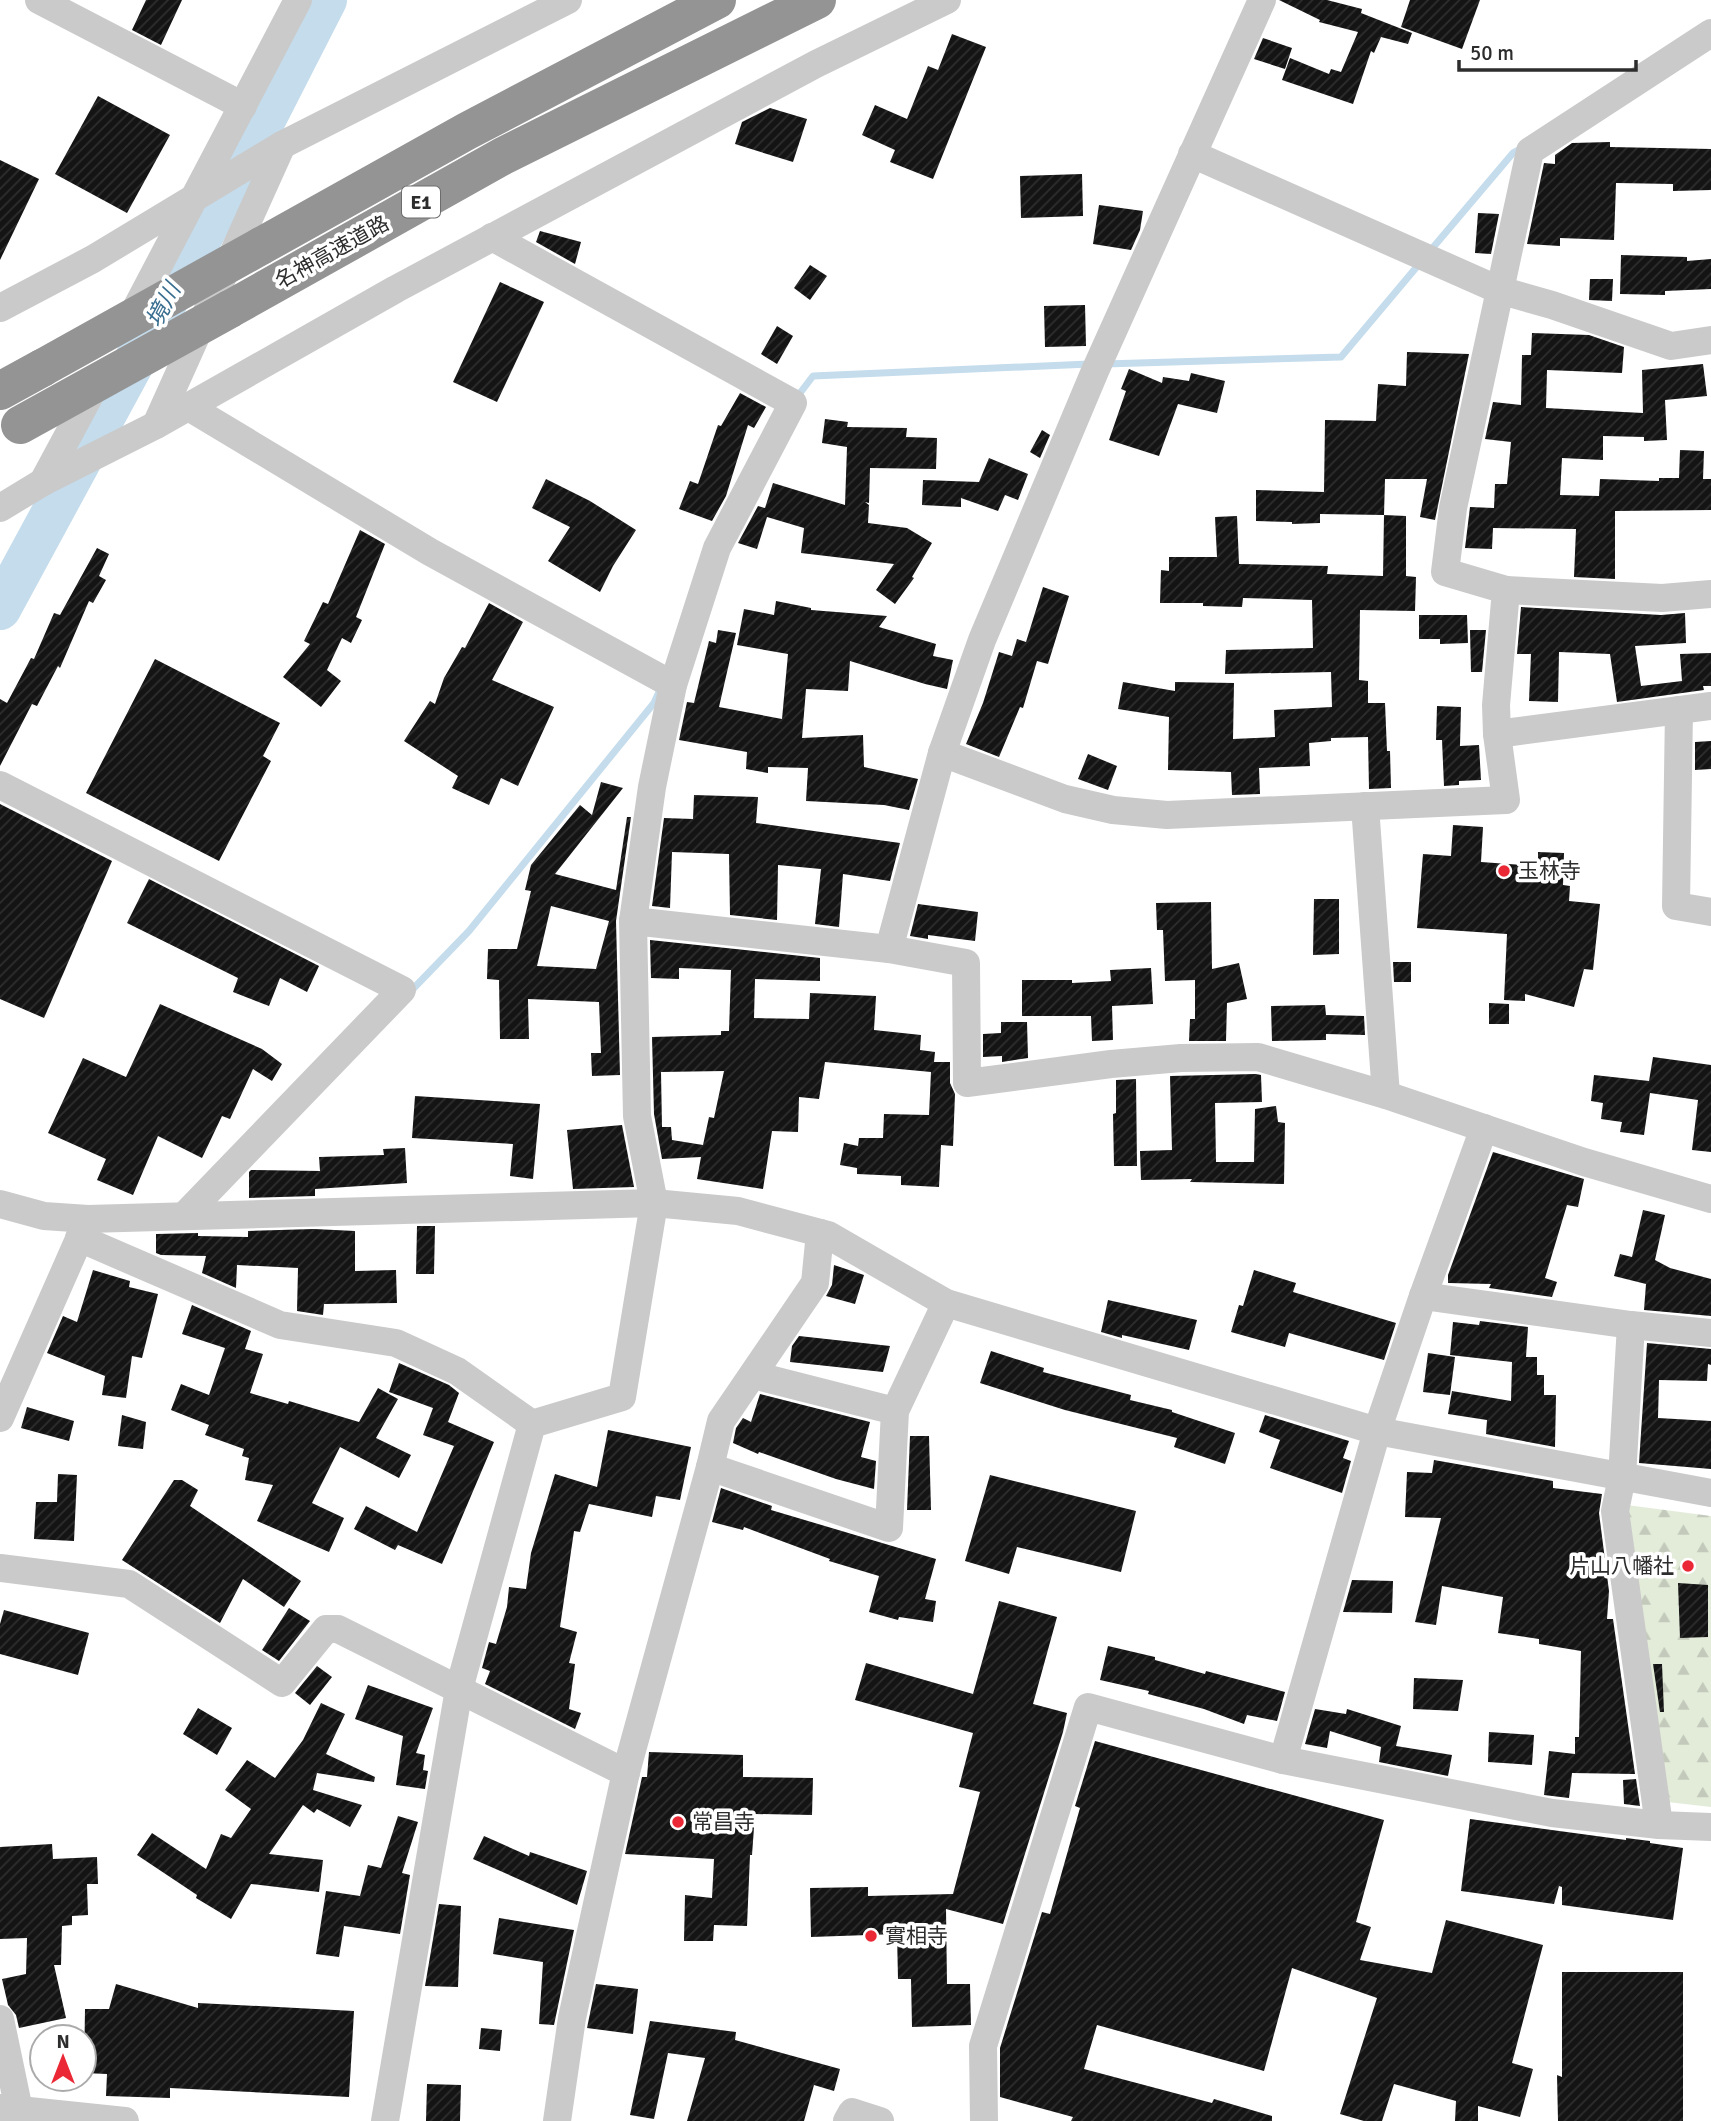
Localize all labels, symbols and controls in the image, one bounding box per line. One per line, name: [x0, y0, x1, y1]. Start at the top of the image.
scale bar: [1459, 28, 1636, 72]
text: 50 m: [1470, 40, 1514, 66]
road number: E1: [402, 186, 440, 218]
street label: 名神高速道路: [271, 210, 393, 294]
water label: 境川: [140, 275, 188, 332]
place label: 玉林寺: [1518, 858, 1581, 884]
marker: 玉林寺: [1496, 863, 1512, 879]
place label: 片山八幡社: [1569, 1553, 1674, 1579]
marker: 片山八幡社: [1680, 1558, 1696, 1574]
place label: 常昌寺: [692, 1809, 755, 1835]
marker: 常昌寺: [670, 1814, 686, 1830]
place label: 實相寺: [885, 1923, 948, 1949]
marker: 實相寺: [863, 1928, 879, 1944]
north arrow: [28, 2023, 98, 2093]
text: N: [56, 2030, 70, 2054]

